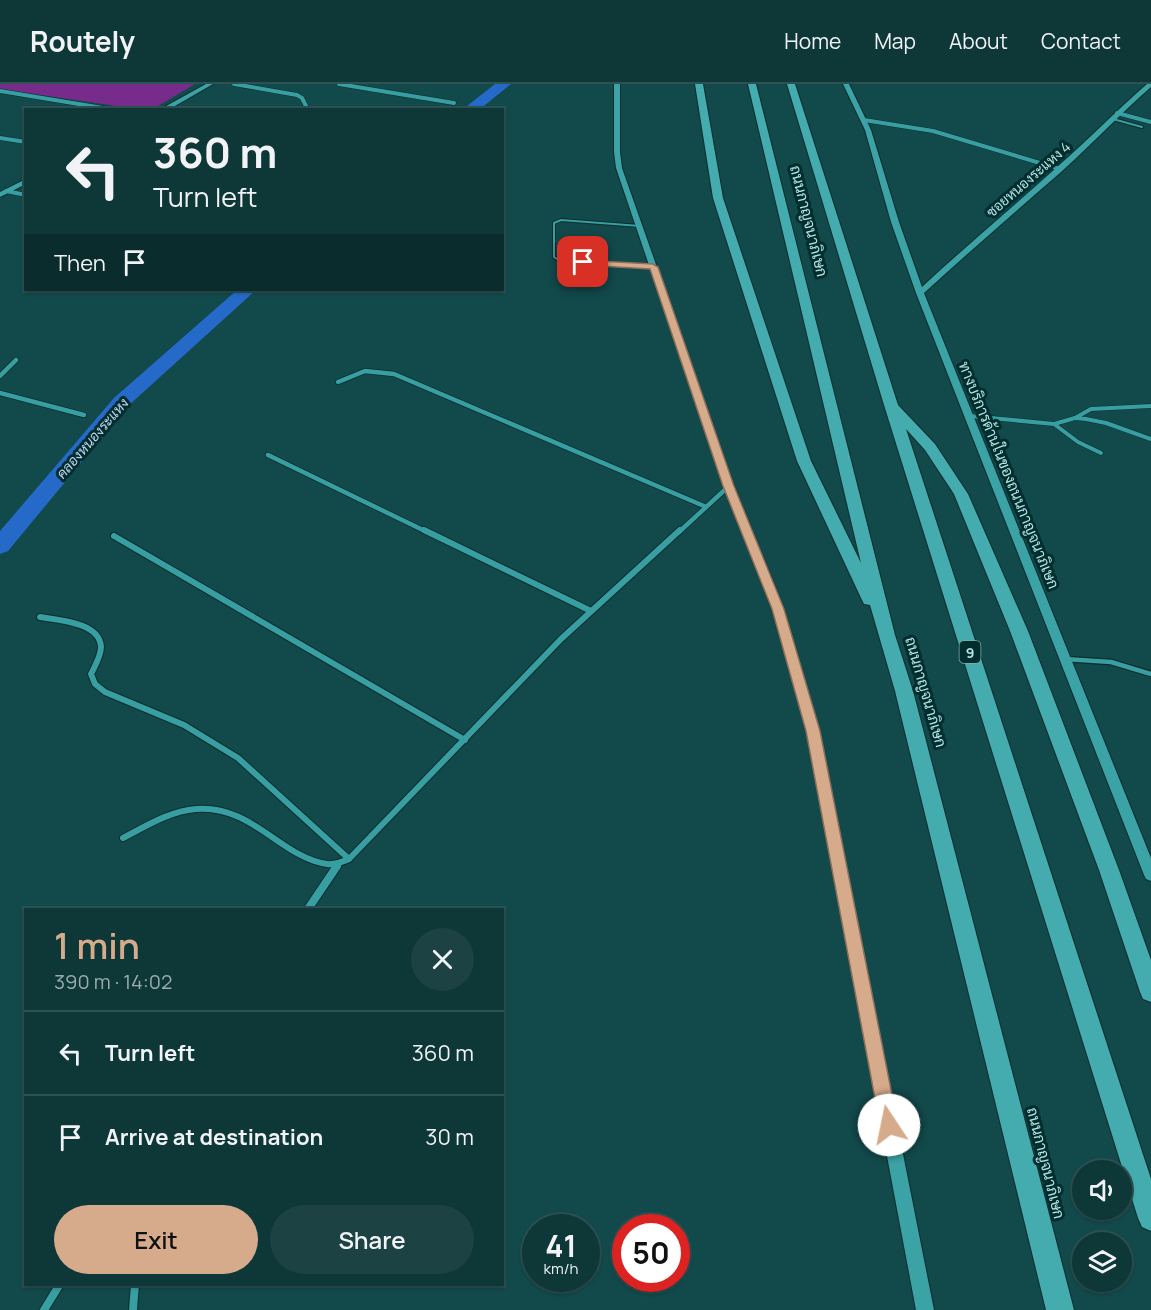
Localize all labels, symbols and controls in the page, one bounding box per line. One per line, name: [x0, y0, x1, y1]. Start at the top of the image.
text: Routely: [30, 22, 135, 60]
text: Home: [784, 27, 841, 55]
text: Map: [874, 27, 916, 55]
text: About: [949, 27, 1008, 55]
text: Contact: [1041, 27, 1121, 55]
text: 360 m: [153, 123, 277, 181]
icon: left: [54, 132, 132, 210]
street label: ซอยหนองระแหง 4: [982, 137, 1074, 221]
street label: ถนนกาญจนาภิเษก: [785, 163, 833, 279]
text: Turn left: [153, 178, 257, 215]
pin: [557, 236, 608, 287]
icon: arrive: [566, 245, 599, 278]
icon: arrive: [118, 246, 151, 279]
text: Then: [54, 248, 106, 278]
street label: ทางบริการด้านในของถนนกาญจนาภิเษก: [954, 358, 1064, 592]
water label: คลองหนองระแหง: [52, 394, 132, 482]
street label: ถนนกาญจนาภิเษก: [900, 634, 952, 750]
road number: 9: [960, 641, 980, 663]
text: 1 min: [54, 921, 140, 970]
button: close: [411, 928, 474, 991]
text: 390 m · 14:02: [54, 968, 172, 995]
icon: left: [54, 1037, 87, 1070]
text: Turn left: [105, 1038, 195, 1068]
text: 360 m: [412, 1038, 474, 1068]
position arrow: [857, 1093, 921, 1157]
street label: ถนนกาญจนาภิเษก: [1022, 1105, 1070, 1221]
icon: arrive: [54, 1121, 87, 1154]
text: Arrive at destination: [105, 1122, 323, 1152]
text: 30 m: [425, 1122, 474, 1152]
map controls: [1072, 1160, 1132, 1292]
button: sound: [1072, 1160, 1132, 1220]
button: Exit: [54, 1205, 258, 1274]
button: Share: [270, 1205, 474, 1274]
speed limit sign: 50: [612, 1214, 690, 1292]
text: 41: [545, 1225, 577, 1266]
button: layers: [1072, 1232, 1132, 1292]
text: km/h: [544, 1258, 578, 1279]

